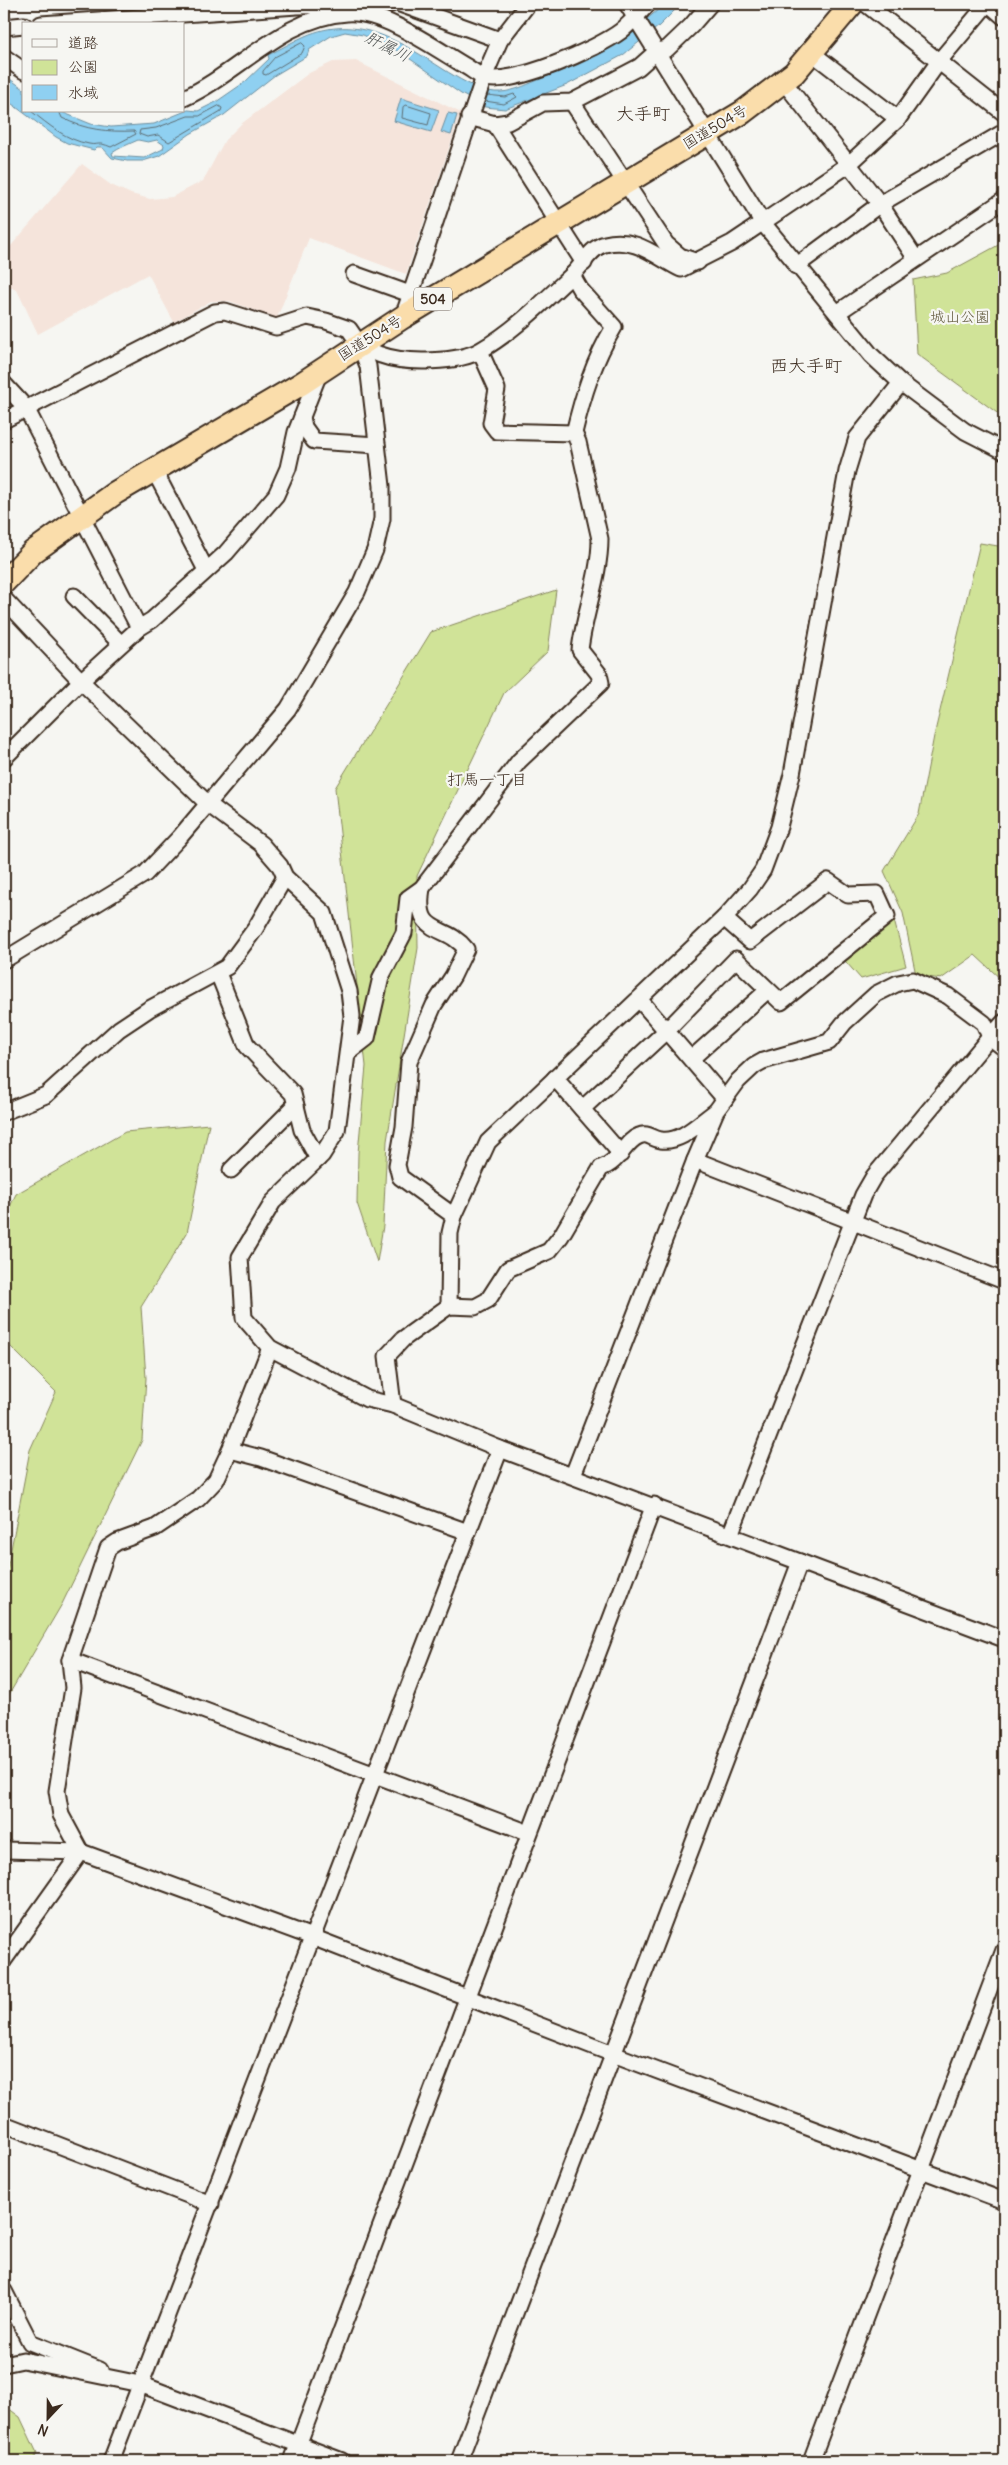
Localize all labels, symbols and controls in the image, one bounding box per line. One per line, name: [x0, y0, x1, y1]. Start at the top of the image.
legend: [22, 22, 185, 112]
water label: 肝属川: [362, 26, 414, 66]
text: 道路: [68, 33, 98, 52]
text: 公園: [68, 57, 98, 76]
text: 水域: [68, 83, 98, 102]
street label: 国道504号: [679, 100, 751, 153]
district label: 大手町: [616, 102, 670, 125]
road number: 504: [414, 288, 452, 310]
park label: 城山公園: [930, 307, 990, 326]
street label: 国道504号: [334, 310, 405, 365]
district label: 西大手町: [770, 354, 842, 377]
district label: 打馬一丁目: [447, 769, 527, 789]
north arrow: [22, 2392, 72, 2442]
text: N: [35, 2420, 51, 2440]

